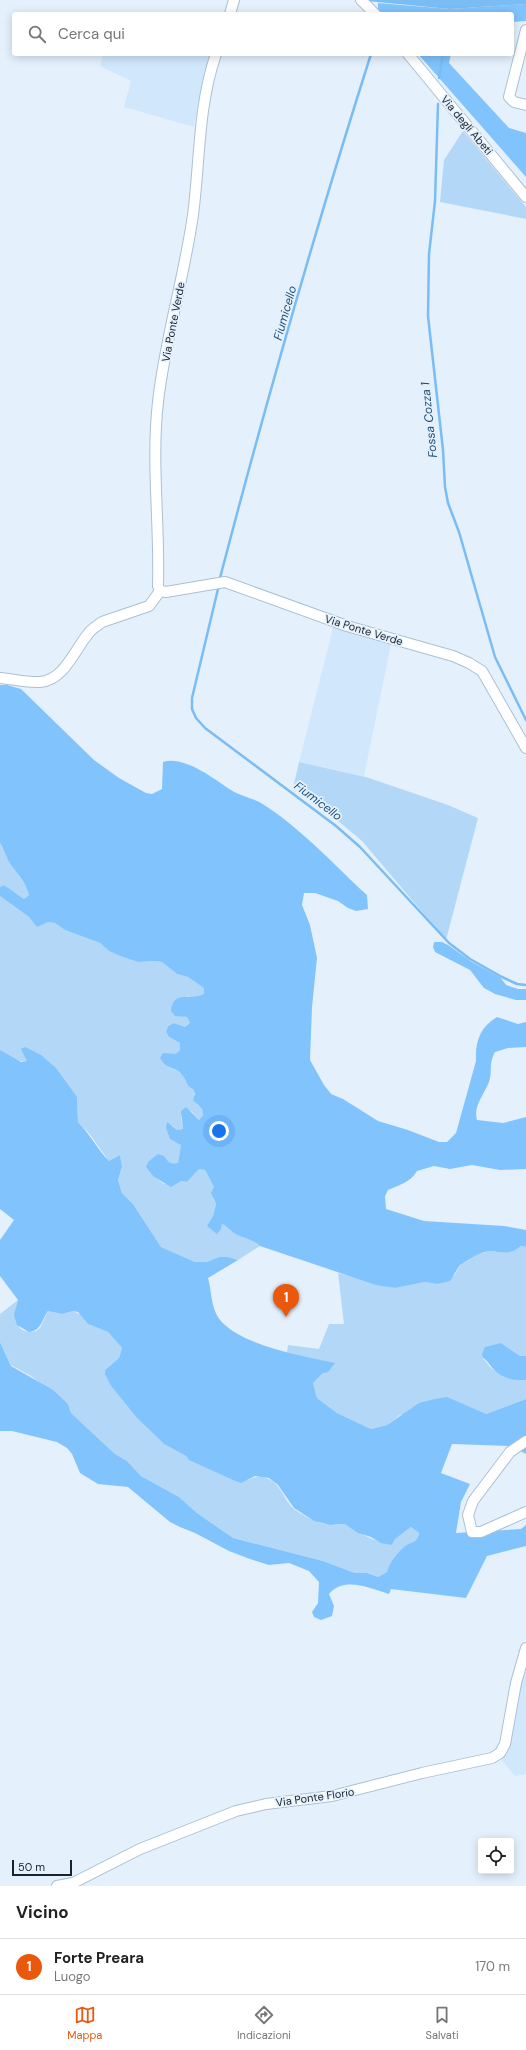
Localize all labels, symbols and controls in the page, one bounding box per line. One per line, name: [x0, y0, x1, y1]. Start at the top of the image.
search box: [12, 12, 514, 56]
icon: search: [26, 23, 48, 45]
text: Cerca qui: [58, 24, 125, 44]
street label: Via degli Abeti: [438, 92, 496, 158]
street label: Via Ponte Verde: [158, 281, 188, 363]
water label: Fiumicello: [270, 284, 300, 342]
water label: Fossa Cozza 1: [417, 381, 441, 459]
street label: Via Ponte Verde: [323, 611, 405, 649]
water label: Fiumicello: [291, 778, 345, 824]
your location: [209, 1121, 229, 1141]
pin: 1: [273, 1284, 299, 1317]
street label: Via Ponte Florio: [275, 1785, 355, 1809]
map controls: [478, 1838, 514, 1874]
button: locate: [478, 1838, 514, 1874]
scale bar: [12, 1858, 72, 1877]
text: 50 m: [18, 1860, 45, 1874]
text: Vicino: [16, 1901, 69, 1923]
text: Forte Preara: [54, 1948, 144, 1968]
text: 1: [27, 1958, 31, 1975]
text: 170 m: [475, 1958, 510, 1975]
text: Luogo: [54, 1968, 90, 1985]
tab: Mappa: [67, 2004, 102, 2042]
tab: Indicazioni: [237, 2004, 291, 2042]
tab: Salvati: [426, 2004, 459, 2042]

